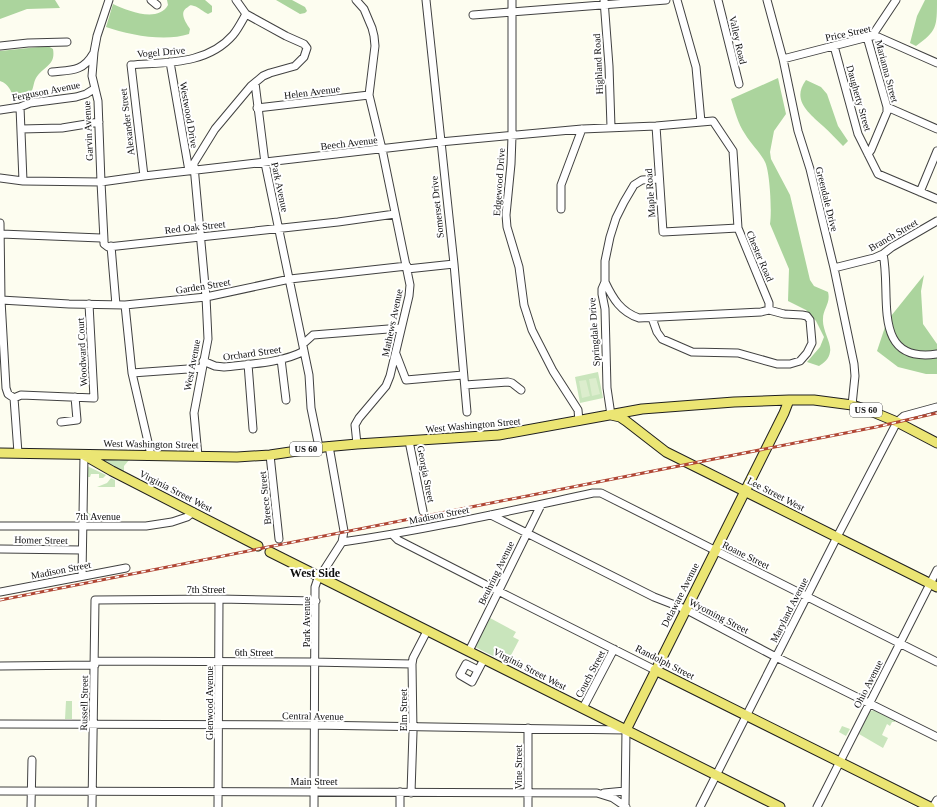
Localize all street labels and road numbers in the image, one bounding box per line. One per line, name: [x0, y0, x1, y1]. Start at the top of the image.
street label: Valley Road: [727, 15, 749, 65]
street label: Price Street: [824, 23, 872, 43]
street label: Highland Road: [591, 33, 605, 95]
street label: Marianna Street: [873, 39, 901, 104]
street label: Vogel Drive: [136, 44, 186, 60]
street label: Daugherty Street: [844, 64, 874, 132]
street label: Ferguson Avenue: [11, 79, 82, 103]
street label: Westwood Drive: [178, 81, 200, 150]
street label: Helen Avenue: [283, 83, 341, 101]
street label: Alexander Street: [117, 88, 137, 156]
street label: Garvin Avenue: [81, 100, 95, 161]
street label: Beech Avenue: [320, 134, 379, 152]
street label: Edgewood Drive: [491, 147, 507, 216]
street label: Park Avenue: [269, 161, 291, 213]
street label: Greendale Drive: [814, 165, 840, 233]
street label: Maple Road: [643, 168, 657, 218]
street label: Somerset Drive: [428, 175, 446, 239]
street label: Branch Street: [867, 216, 920, 253]
street label: Red Oak Street: [164, 218, 226, 236]
street label: Chester Road: [744, 229, 776, 283]
street label: Garden Street: [175, 276, 231, 296]
street label: Mathews Avenue: [379, 288, 405, 358]
street label: Springdale Drive: [586, 297, 602, 367]
street label: Woodward Court: [75, 317, 89, 387]
street label: West Avenue: [182, 338, 202, 392]
street label: Orchard Street: [222, 343, 282, 363]
road number: US 60: [850, 403, 882, 417]
street label: West Washington Street: [425, 415, 521, 435]
street label: West Washington Street: [103, 438, 199, 450]
road number: US 60: [290, 442, 322, 456]
street label: Georgia Street: [415, 445, 437, 504]
street label: Virginia Street West: [138, 468, 215, 514]
street label: Breece Street: [257, 471, 273, 525]
street label: Lee Street West: [745, 475, 807, 513]
street label: Madison Street: [408, 504, 470, 526]
street label: 7th Avenue: [75, 511, 121, 522]
street label: Homer Street: [14, 534, 68, 546]
street label: Beuhring Avenue: [476, 539, 516, 607]
street label: Roane Street: [721, 539, 772, 571]
street label: Madison Street: [30, 559, 92, 581]
street label: Delaware Avenue: [659, 561, 701, 629]
street label: Maryland Avenue: [768, 575, 810, 644]
street label: 7th Street: [187, 584, 226, 595]
street label: Park Avenue: [301, 596, 312, 647]
street label: Wyoming Street: [687, 596, 751, 636]
street label: Randolph Street: [634, 642, 697, 682]
street label: Virginia Street West: [492, 646, 569, 692]
street label: 6th Street: [235, 647, 274, 658]
street label: Couch Street: [573, 648, 607, 700]
street label: Ohio Avenue: [851, 658, 885, 710]
street label: Glenwood Avenue: [204, 665, 215, 740]
street label: Russell Street: [78, 675, 90, 731]
street label: Elm Street: [398, 689, 409, 731]
street label: Central Avenue: [282, 710, 345, 722]
street label: Vine Street: [513, 744, 524, 789]
street label: Main Street: [291, 776, 338, 787]

